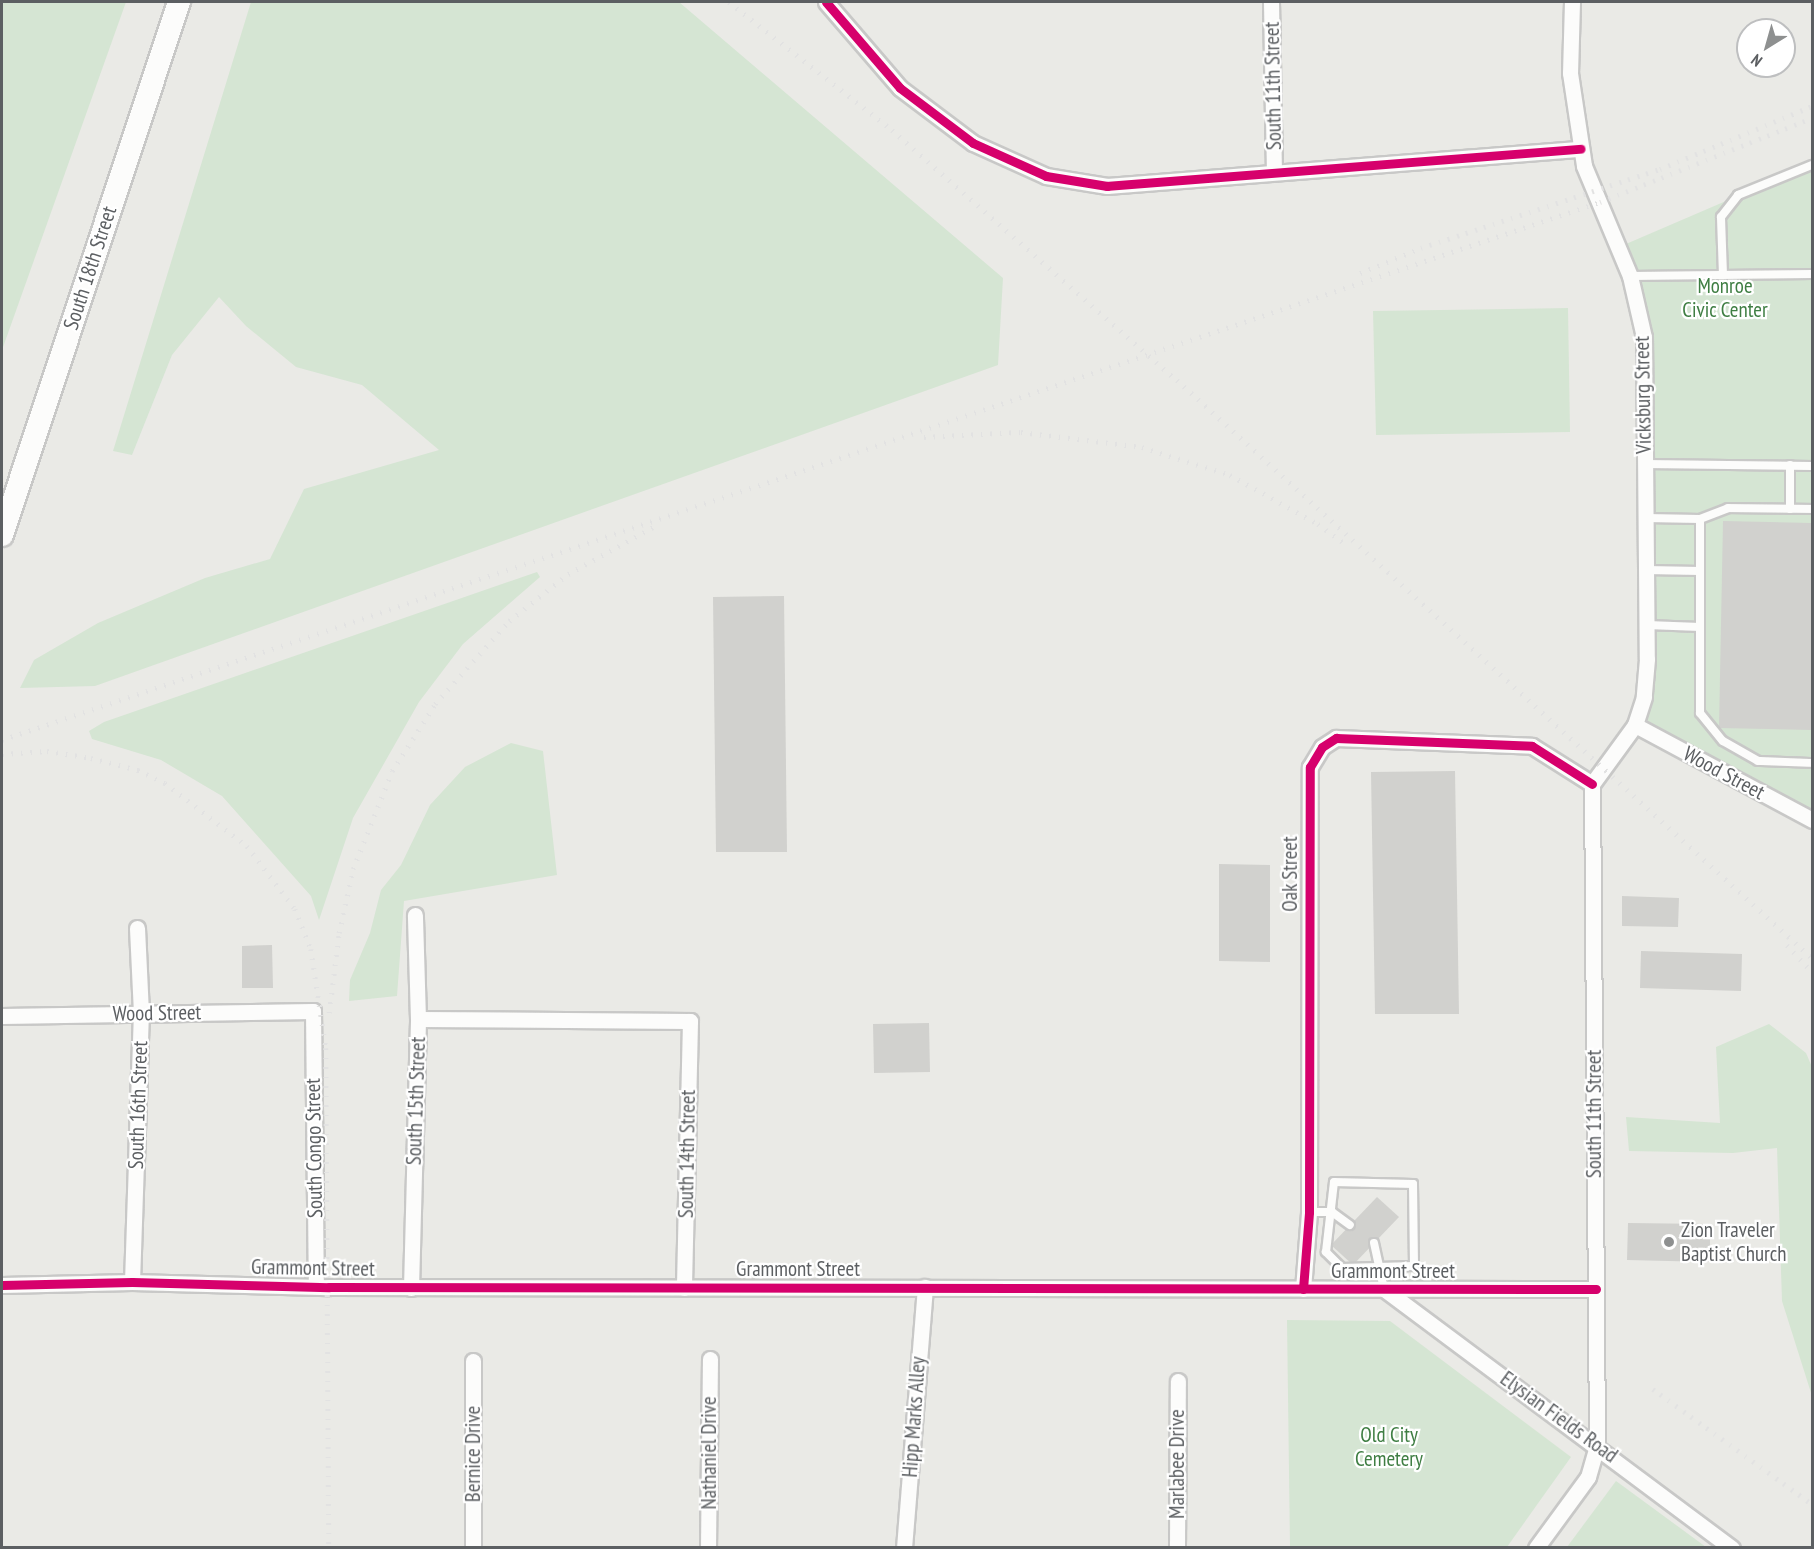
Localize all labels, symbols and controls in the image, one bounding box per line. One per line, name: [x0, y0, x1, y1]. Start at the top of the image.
north arrow: [1736, 18, 1796, 78]
street label: South 11th Street: [1259, 22, 1287, 150]
text: N: [1747, 50, 1766, 71]
street label: South 18th Street: [58, 203, 122, 333]
park label: Monroe Civic Center: [1682, 273, 1768, 323]
street label: Vicksburg Street: [1629, 336, 1657, 454]
street label: Wood Street: [1679, 741, 1769, 805]
street label: Oak Street: [1277, 836, 1303, 912]
street label: Wood Street: [113, 1000, 201, 1026]
street label: South 15th Street: [401, 1036, 431, 1166]
street label: South 16th Street: [123, 1040, 153, 1170]
street label: South 11th Street: [1581, 1050, 1607, 1178]
street label: South Congo Street: [300, 1078, 328, 1218]
street label: South 14th Street: [673, 1090, 701, 1218]
place label: Zion Traveler Baptist Church: [1681, 1217, 1787, 1267]
marker: Zion Traveler Baptist Church: [1662, 1235, 1676, 1249]
street label: Grammont Street: [251, 1254, 375, 1282]
street label: Grammont Street: [736, 1256, 860, 1282]
street label: Grammont Street: [1331, 1258, 1455, 1284]
street label: Hipp Marks Alley: [897, 1355, 931, 1479]
street label: Elysian Fields Road: [1495, 1366, 1623, 1468]
street label: Nathaniel Drive: [696, 1396, 722, 1510]
street label: Bernice Drive: [460, 1406, 486, 1502]
street label: Marlabee Drive: [1164, 1409, 1190, 1519]
park label: Old City Cemetery: [1355, 1422, 1423, 1472]

